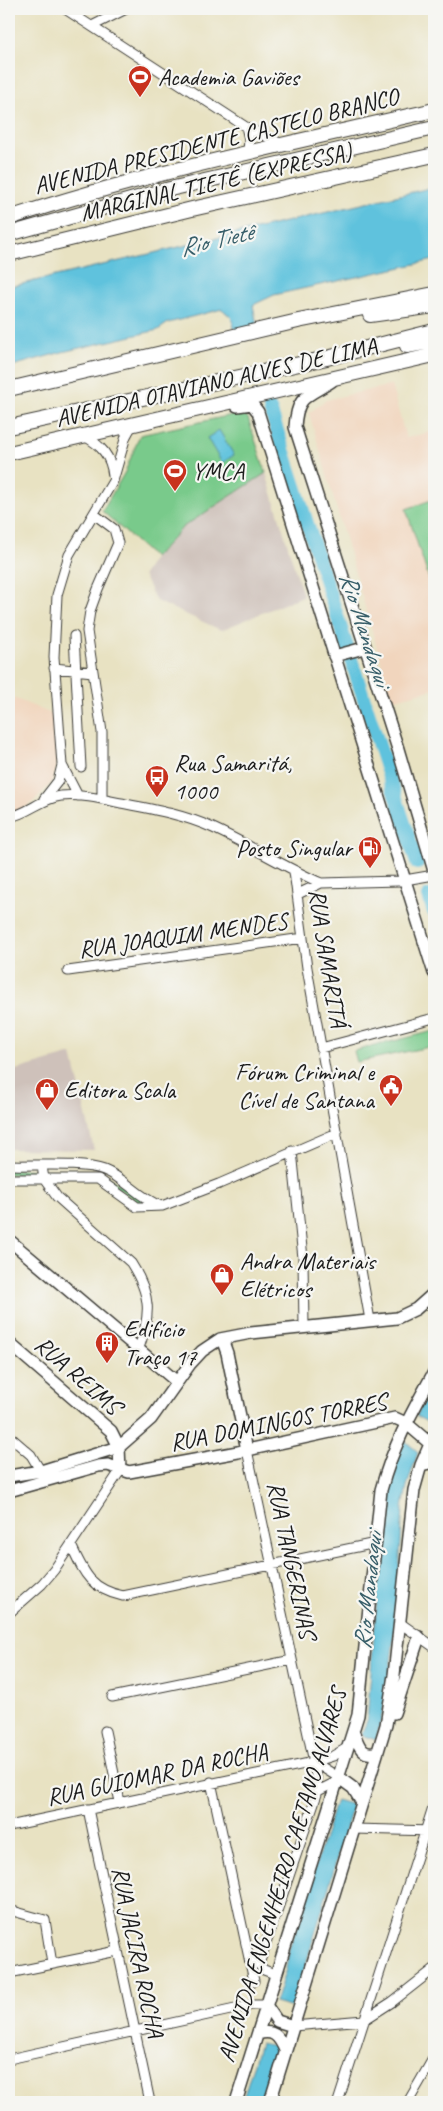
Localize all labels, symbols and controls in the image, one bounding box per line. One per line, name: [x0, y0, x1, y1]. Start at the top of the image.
place label: Academia Gaviões: [158, 62, 302, 92]
sports icon: Academia Gaviões: [127, 64, 153, 98]
street label: AVENIDA PRESIDENTE CASTELO BRANCO: [31, 80, 404, 201]
street label: MARGINAL TIETÊ (EXPRESSA): [77, 136, 356, 228]
water label: Rio Tietê: [177, 215, 261, 264]
street label: AVENIDA OTAVIANO ALVES DE LIMA: [53, 330, 380, 434]
place label: YMCA: [192, 456, 245, 486]
sports icon: YMCA: [162, 458, 188, 492]
water label: Rio Mandaqui: [332, 569, 400, 695]
place label: Rua Samaritá, 1000: [174, 748, 292, 806]
bus stop icon: Rua Samaritá, 1000: [144, 764, 170, 798]
place label: Posto Singular: [236, 833, 354, 863]
fuel station icon: Posto Singular: [357, 835, 383, 869]
street label: RUA SAMARITÁ: [302, 887, 354, 1032]
street label: RUA JOAQUIM MENDES: [77, 905, 293, 965]
place label: Fórum Criminal e Cível de Santana: [235, 1057, 376, 1115]
public building icon: Fórum Criminal e Cível de Santana: [378, 1073, 404, 1107]
place label: Editora Scala: [64, 1075, 177, 1105]
shop icon: Editora Scala: [34, 1077, 60, 1111]
place label: Andra Materiais Elétricos: [240, 1246, 377, 1304]
shop icon: Andra Materiais Elétricos: [209, 1262, 235, 1296]
place label: Edifício Traço 17: [124, 1314, 198, 1372]
street label: RUA REIMS: [29, 1329, 131, 1423]
building icon: Edifício Traço 17: [94, 1330, 120, 1364]
street label: RUA DOMINGOS TORRES: [167, 1385, 393, 1458]
street label: RUA TANGERINAS: [261, 1479, 324, 1645]
water label: Rio Mandaqui: [346, 1525, 391, 1651]
street label: AVENIDA ENGENHEIRO CAETANO ALVARES: [211, 1681, 354, 2066]
street label: RUA GUIOMAR DA ROCHA: [44, 1736, 271, 1812]
street label: RUA JACIRA ROCHA: [105, 1864, 171, 2041]

